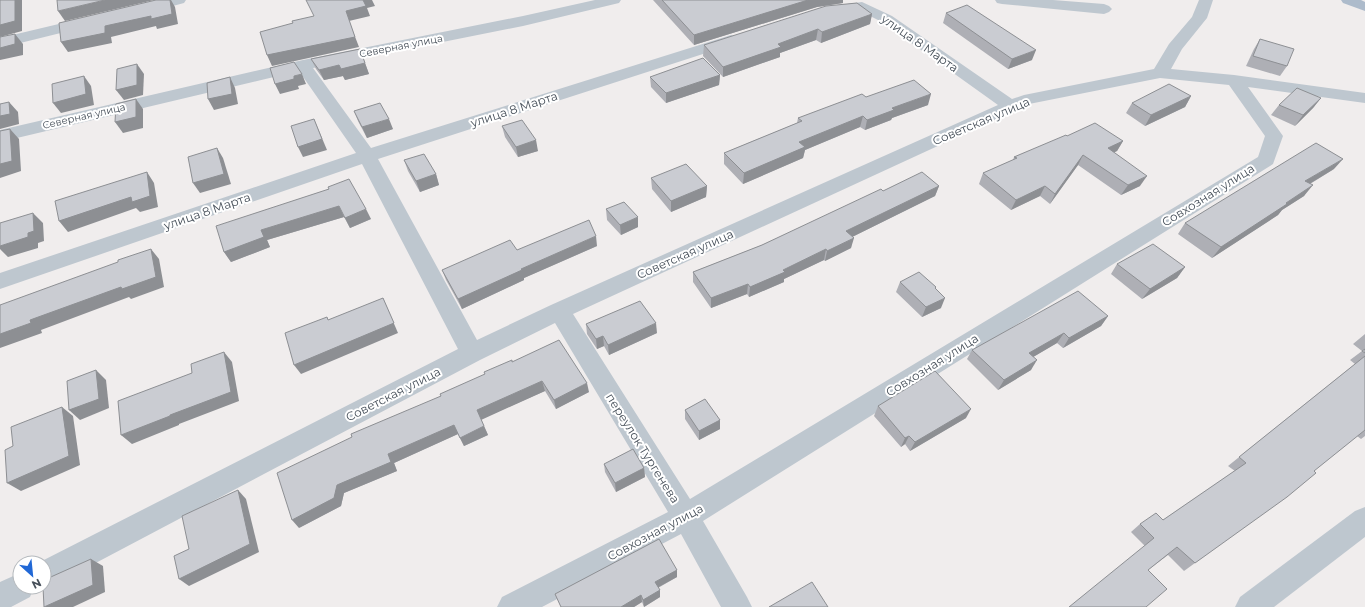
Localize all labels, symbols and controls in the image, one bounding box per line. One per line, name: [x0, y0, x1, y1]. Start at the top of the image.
street label: улица 8 Марта: [878, 10, 961, 75]
street label: Северная улица: [358, 32, 444, 60]
street label: улица 8 Марта: [468, 88, 559, 130]
street label: Советская улица: [930, 94, 1032, 148]
street label: Северная улица: [41, 100, 127, 132]
street label: Совхозная улица: [1159, 160, 1257, 230]
street label: улица 8 Марта: [161, 189, 252, 233]
street label: Советская улица: [634, 226, 736, 282]
street label: Совхозная улица: [883, 330, 981, 400]
street label: Советская улица: [343, 364, 443, 424]
street label: переулок Тургенева: [603, 390, 683, 506]
street label: Совхозная улица: [605, 500, 705, 564]
north arrow: [12, 555, 52, 595]
text: N: [29, 576, 44, 592]

